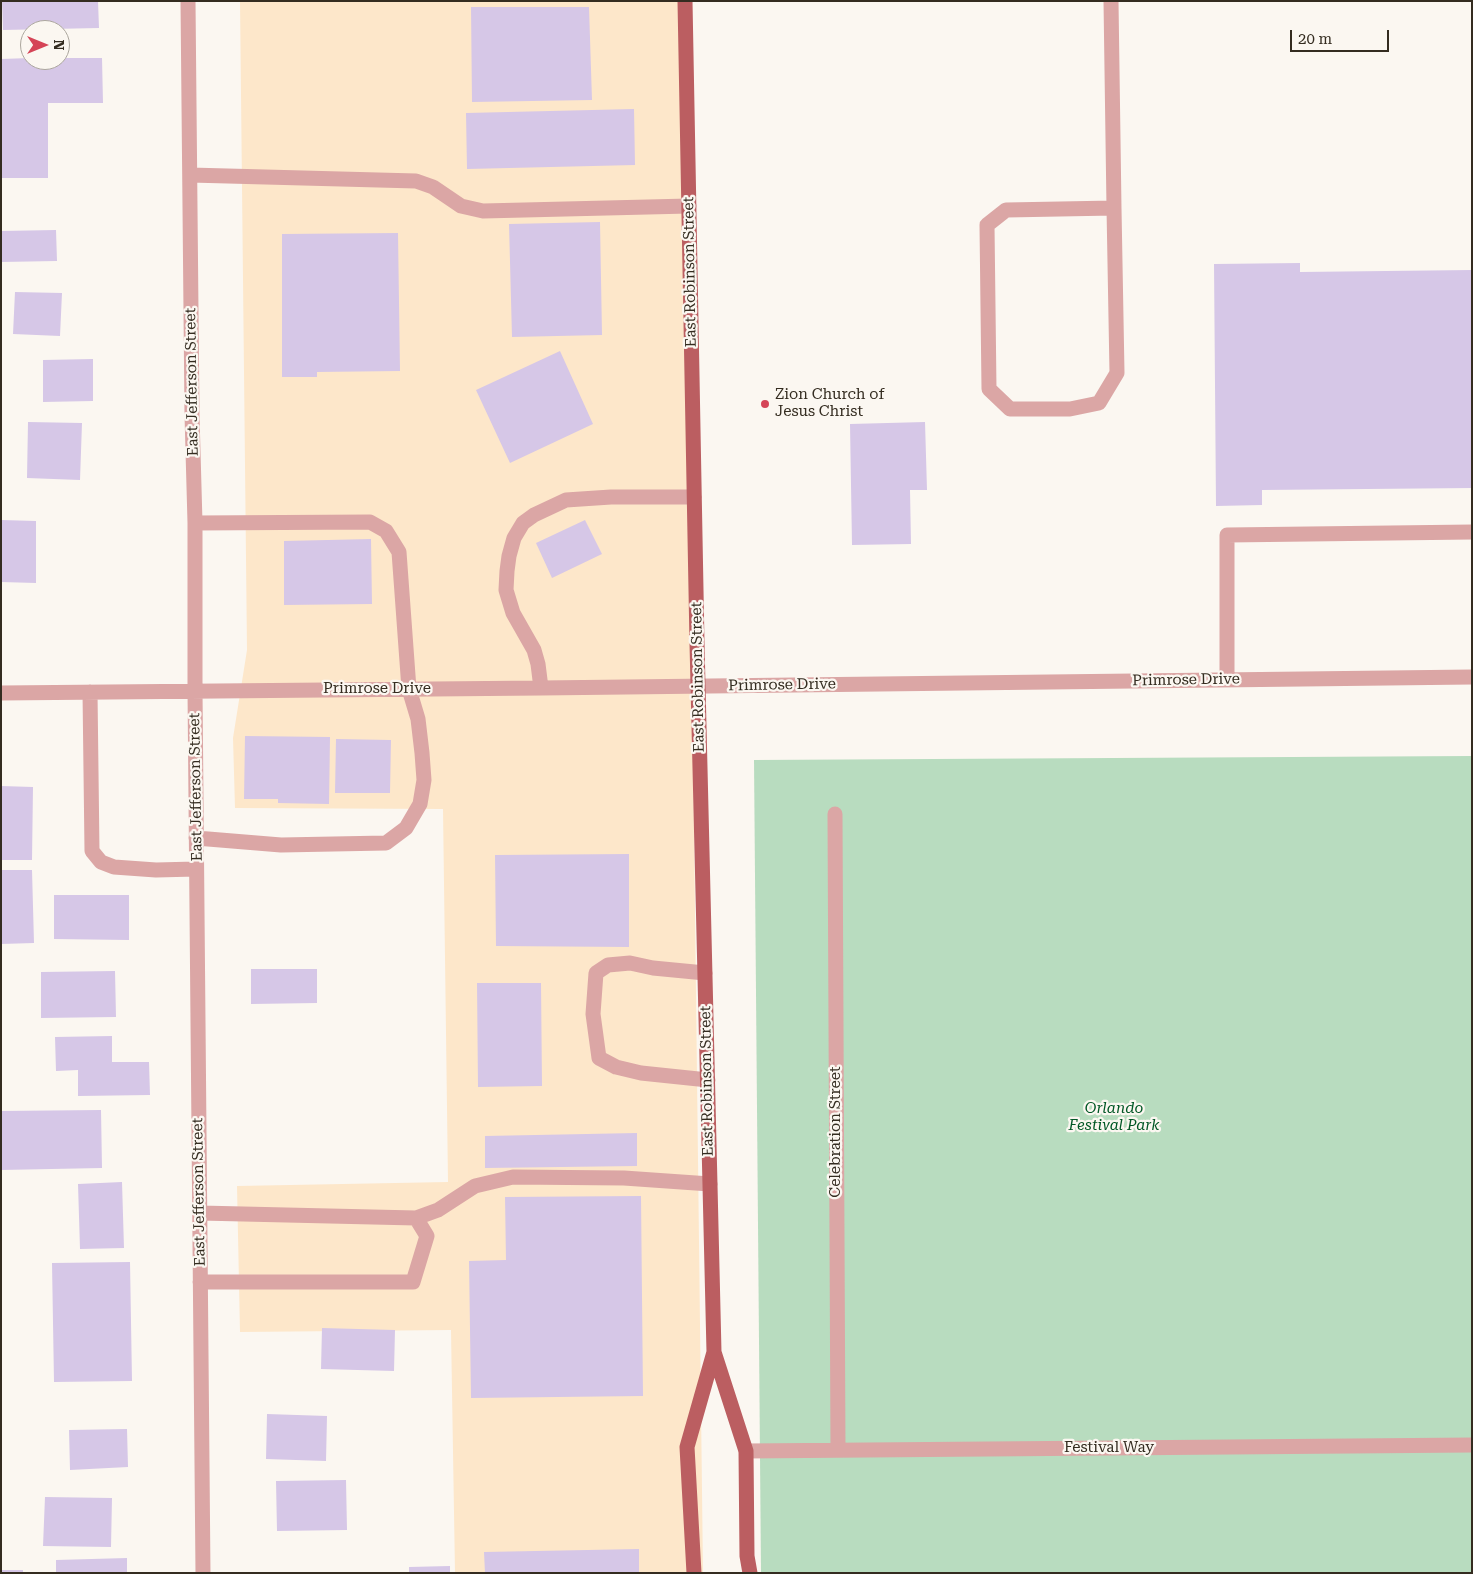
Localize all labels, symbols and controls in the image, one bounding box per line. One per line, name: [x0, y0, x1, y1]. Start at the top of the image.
north arrow: [20, 20, 70, 70]
scale bar: [1293, 20, 1392, 52]
text: 20 m: [1298, 30, 1332, 48]
text: N: [51, 40, 67, 50]
street label: East Robinson Street: [680, 197, 700, 347]
street label: East Jefferson Street: [182, 307, 202, 457]
place label: Zion Church of Jesus Christ: [775, 386, 884, 421]
marker: Zion Church of Jesus Christ: [759, 398, 771, 410]
street label: East Robinson Street: [688, 602, 708, 752]
street label: Primrose Drive: [1132, 670, 1240, 690]
street label: Primrose Drive: [728, 675, 836, 695]
street label: Primrose Drive: [323, 680, 431, 698]
street label: East Jefferson Street: [186, 712, 206, 862]
street label: East Robinson Street: [697, 1006, 717, 1156]
street label: Celebration Street: [827, 1066, 845, 1198]
park label: Orlando Festival Park: [1069, 1100, 1159, 1135]
street label: East Jefferson Street: [189, 1117, 209, 1267]
street label: Festival Way: [1064, 1439, 1154, 1457]

